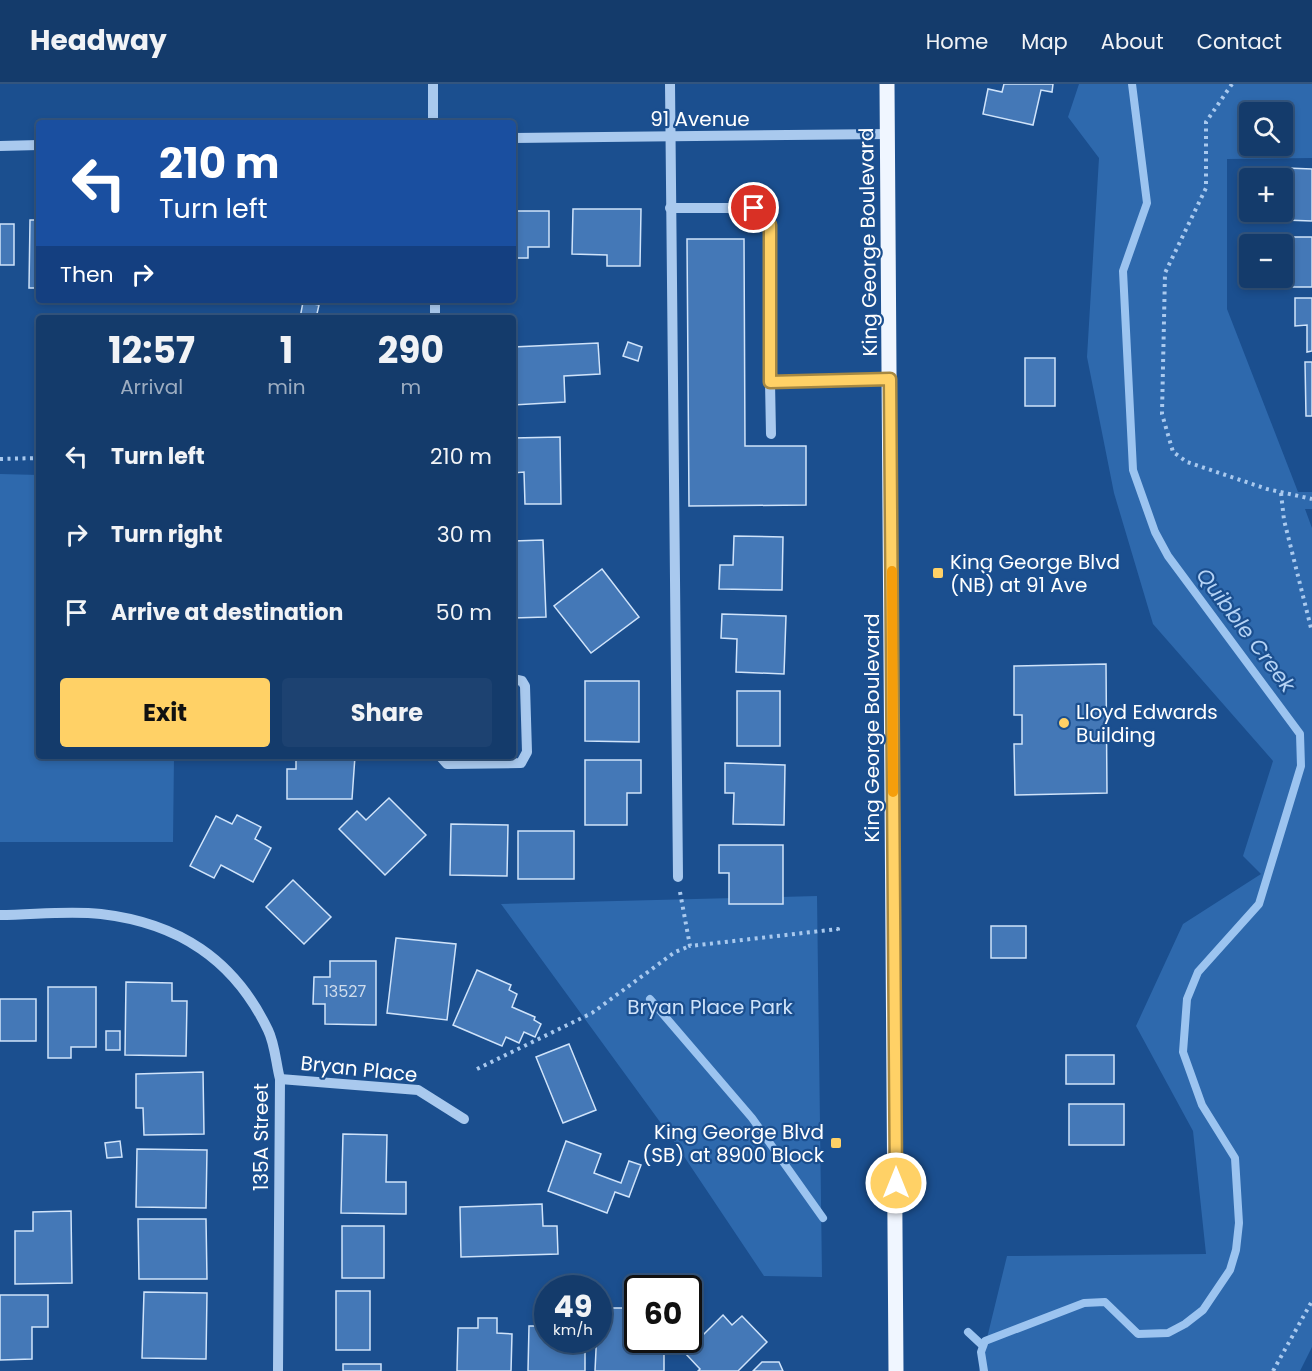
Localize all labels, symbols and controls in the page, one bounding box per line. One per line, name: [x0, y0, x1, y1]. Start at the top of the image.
text: Headway: [30, 21, 167, 60]
text: Home: [926, 27, 988, 56]
text: Map: [1021, 27, 1068, 56]
text: About: [1101, 27, 1164, 56]
text: Contact: [1197, 27, 1282, 56]
map controls: [1239, 102, 1293, 288]
button: search: [1239, 102, 1293, 156]
street label: 91 Avenue: [650, 105, 750, 133]
street label: King George Boulevard: [852, 127, 884, 357]
text: 210 m: [159, 134, 280, 193]
icon: left: [60, 144, 138, 222]
button: +: [1239, 168, 1293, 222]
pin: [728, 182, 779, 233]
text: Turn left: [159, 190, 268, 227]
icon: arrive: [737, 191, 770, 224]
button: −: [1239, 234, 1293, 288]
icon: right: [126, 258, 159, 291]
text: Then: [60, 259, 114, 290]
text: 12:57: [108, 325, 195, 376]
text: 1: [280, 325, 293, 376]
text: 290: [378, 325, 444, 376]
text: Arrival: [120, 373, 183, 401]
text: min: [267, 373, 306, 401]
text: m: [400, 373, 421, 401]
icon: left: [60, 440, 93, 473]
text: Turn left: [111, 441, 205, 472]
text: 210 m: [430, 441, 492, 472]
icon: right: [60, 518, 93, 551]
text: Turn right: [111, 519, 222, 550]
text: 30 m: [437, 519, 492, 550]
place label: King George Blvd (NB) at 91 Ave: [950, 548, 1120, 599]
water label: Quibble Creek: [1190, 562, 1303, 699]
marker: King George Blvd (NB) at 91 Ave: [931, 566, 945, 580]
icon: arrive: [60, 596, 93, 629]
text: Arrive at destination: [111, 597, 343, 628]
text: 50 m: [436, 597, 492, 628]
street label: King George Boulevard: [858, 614, 886, 842]
button: Exit: [60, 678, 270, 747]
button: Share: [282, 678, 492, 747]
place label: Lloyd Edwards Building: [1076, 698, 1218, 749]
marker: Lloyd Edwards Building: [1057, 716, 1071, 730]
house number: 13527: [324, 980, 367, 1003]
park label: Bryan Place Park: [627, 993, 793, 1021]
street label: Bryan Place: [299, 1049, 419, 1089]
street label: 135A Street: [247, 1083, 275, 1191]
place label: King George Blvd (SB) at 8900 Block: [642, 1118, 825, 1169]
marker: King George Blvd (SB) at 8900 Block: [829, 1136, 843, 1150]
position arrow: [864, 1151, 928, 1215]
speed limit sign: 60: [624, 1275, 702, 1353]
text: 49: [554, 1285, 592, 1328]
text: km/h: [553, 1319, 593, 1340]

